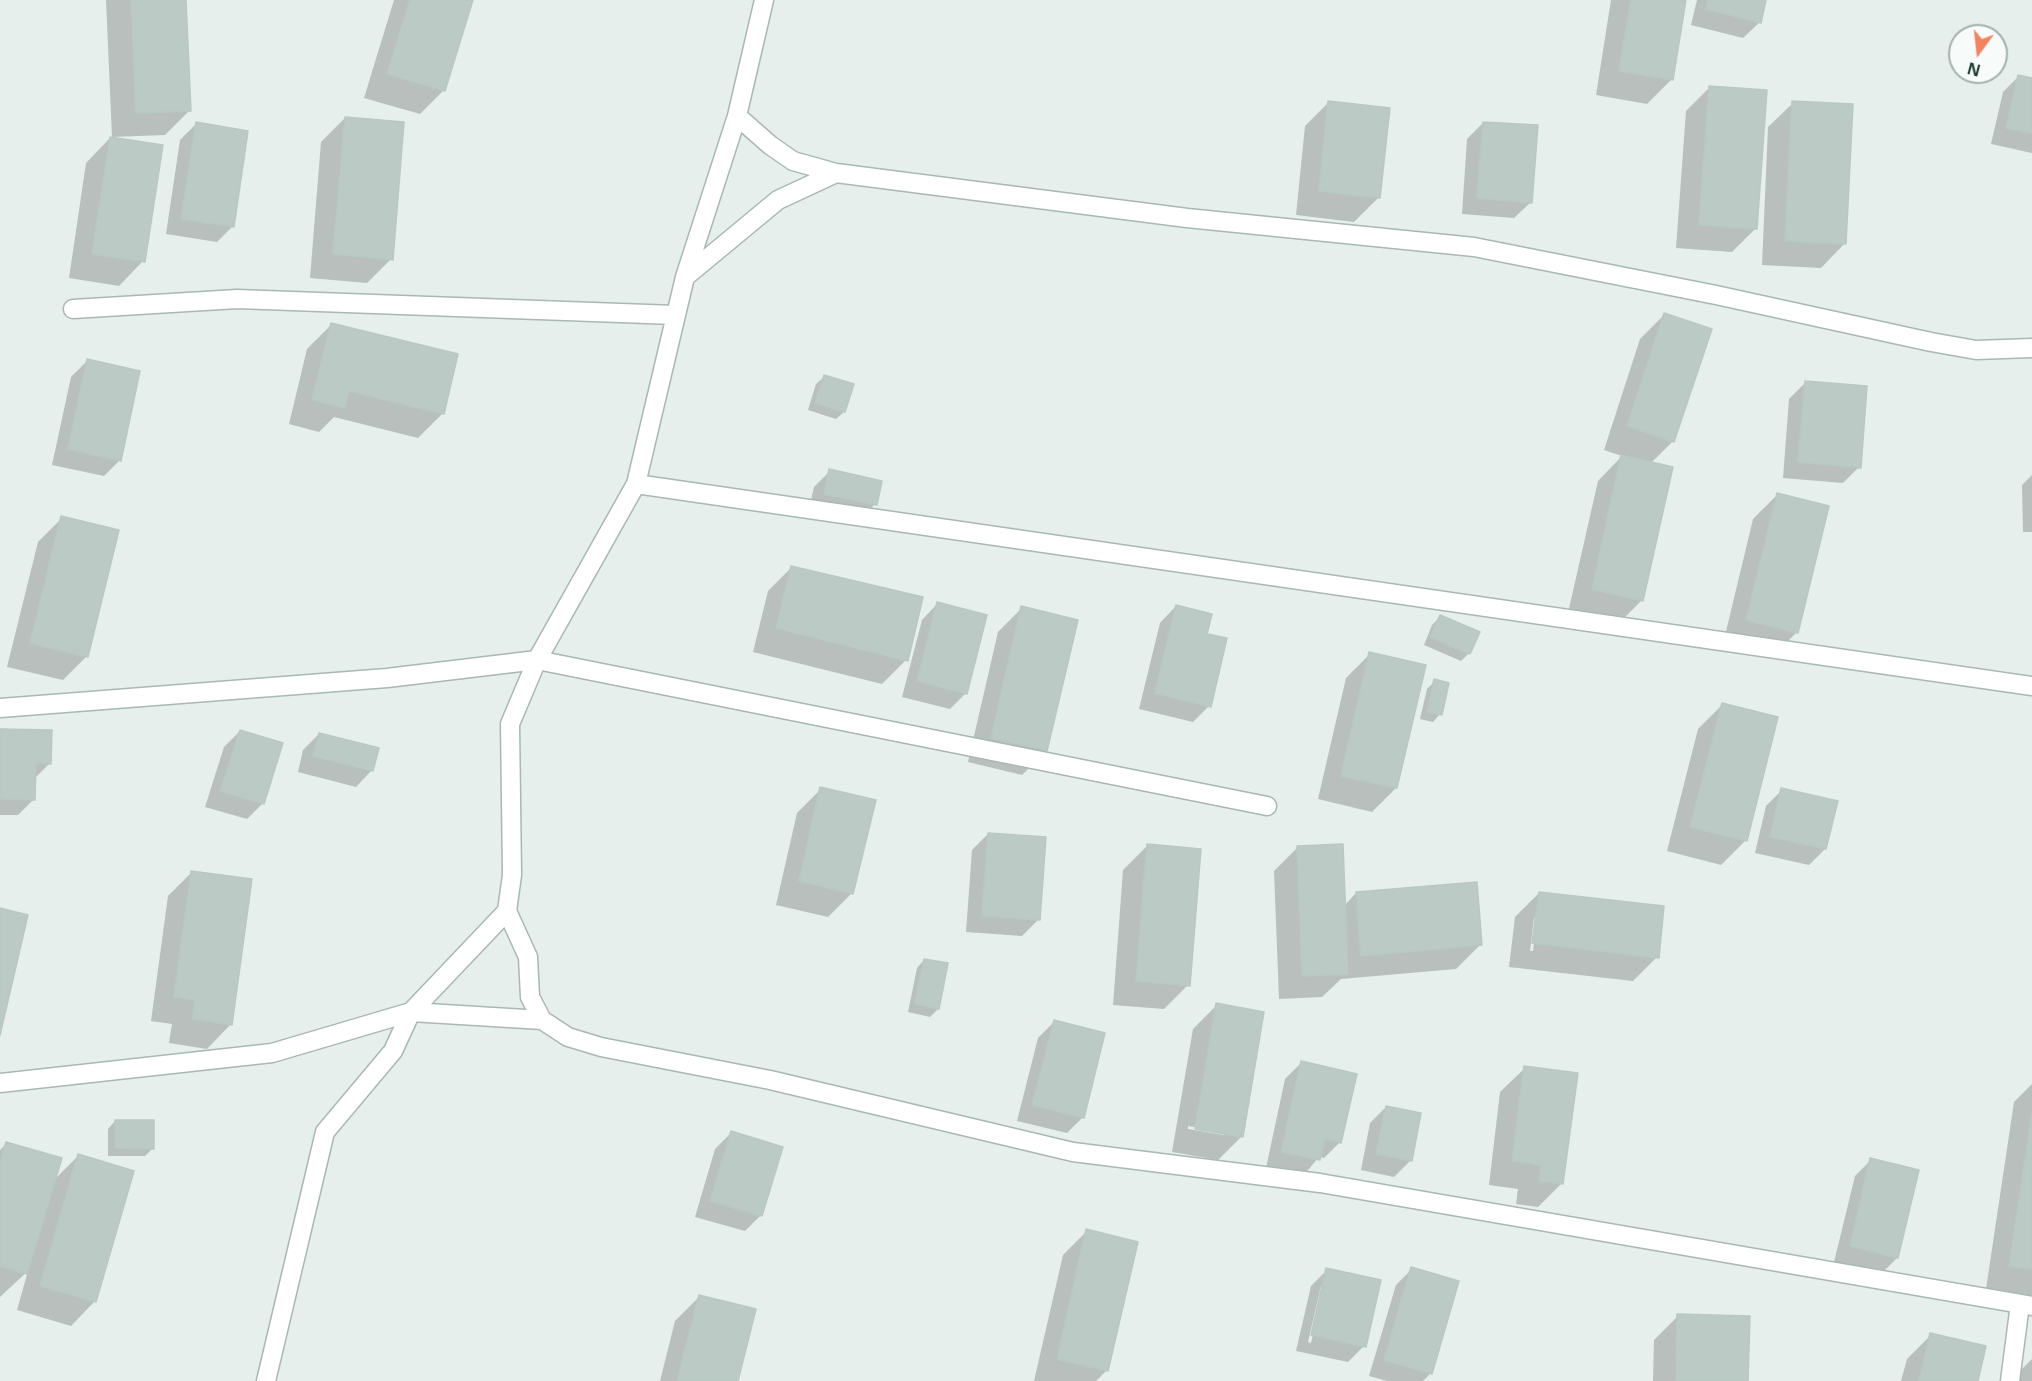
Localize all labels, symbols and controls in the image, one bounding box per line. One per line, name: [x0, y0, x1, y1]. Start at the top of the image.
north arrow: [1948, 24, 2008, 84]
text: N: [1965, 57, 1983, 82]

